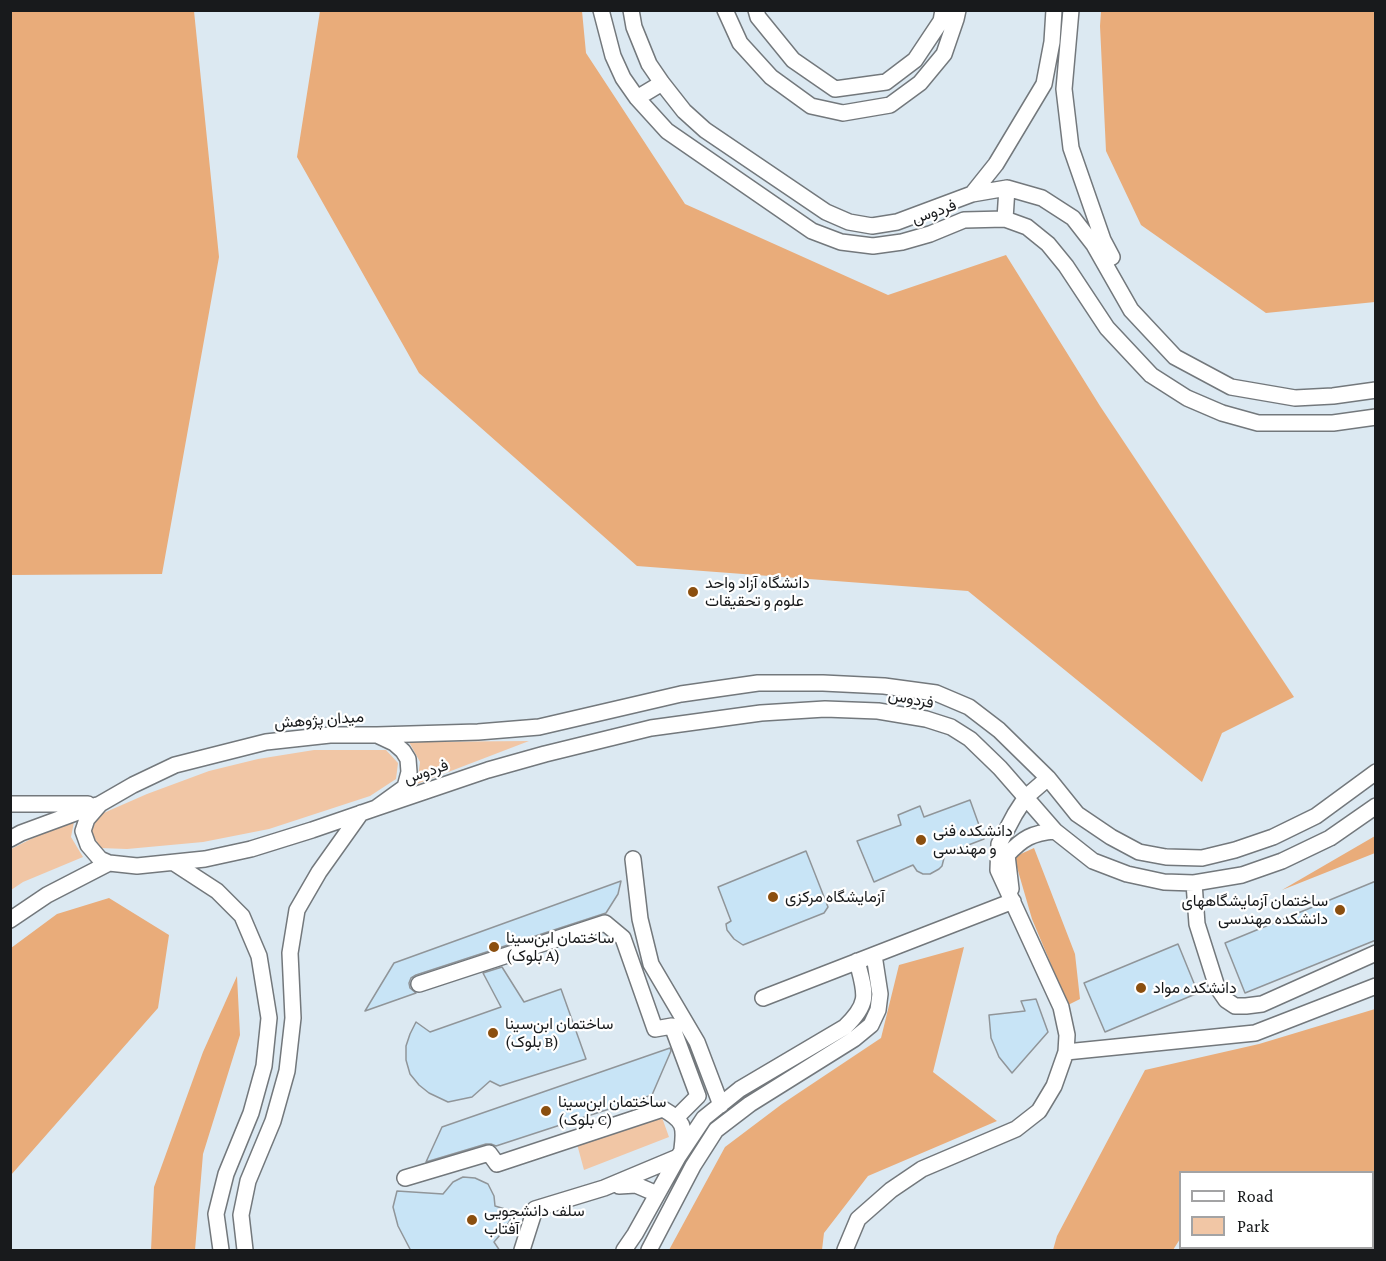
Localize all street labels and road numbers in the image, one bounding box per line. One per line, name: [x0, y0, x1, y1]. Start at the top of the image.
street label: فردوس: [909, 195, 959, 229]
street label: فردوس: [887, 685, 935, 713]
street label: میدان پژوهش: [274, 707, 364, 733]
street label: فردوس: [401, 755, 451, 789]

